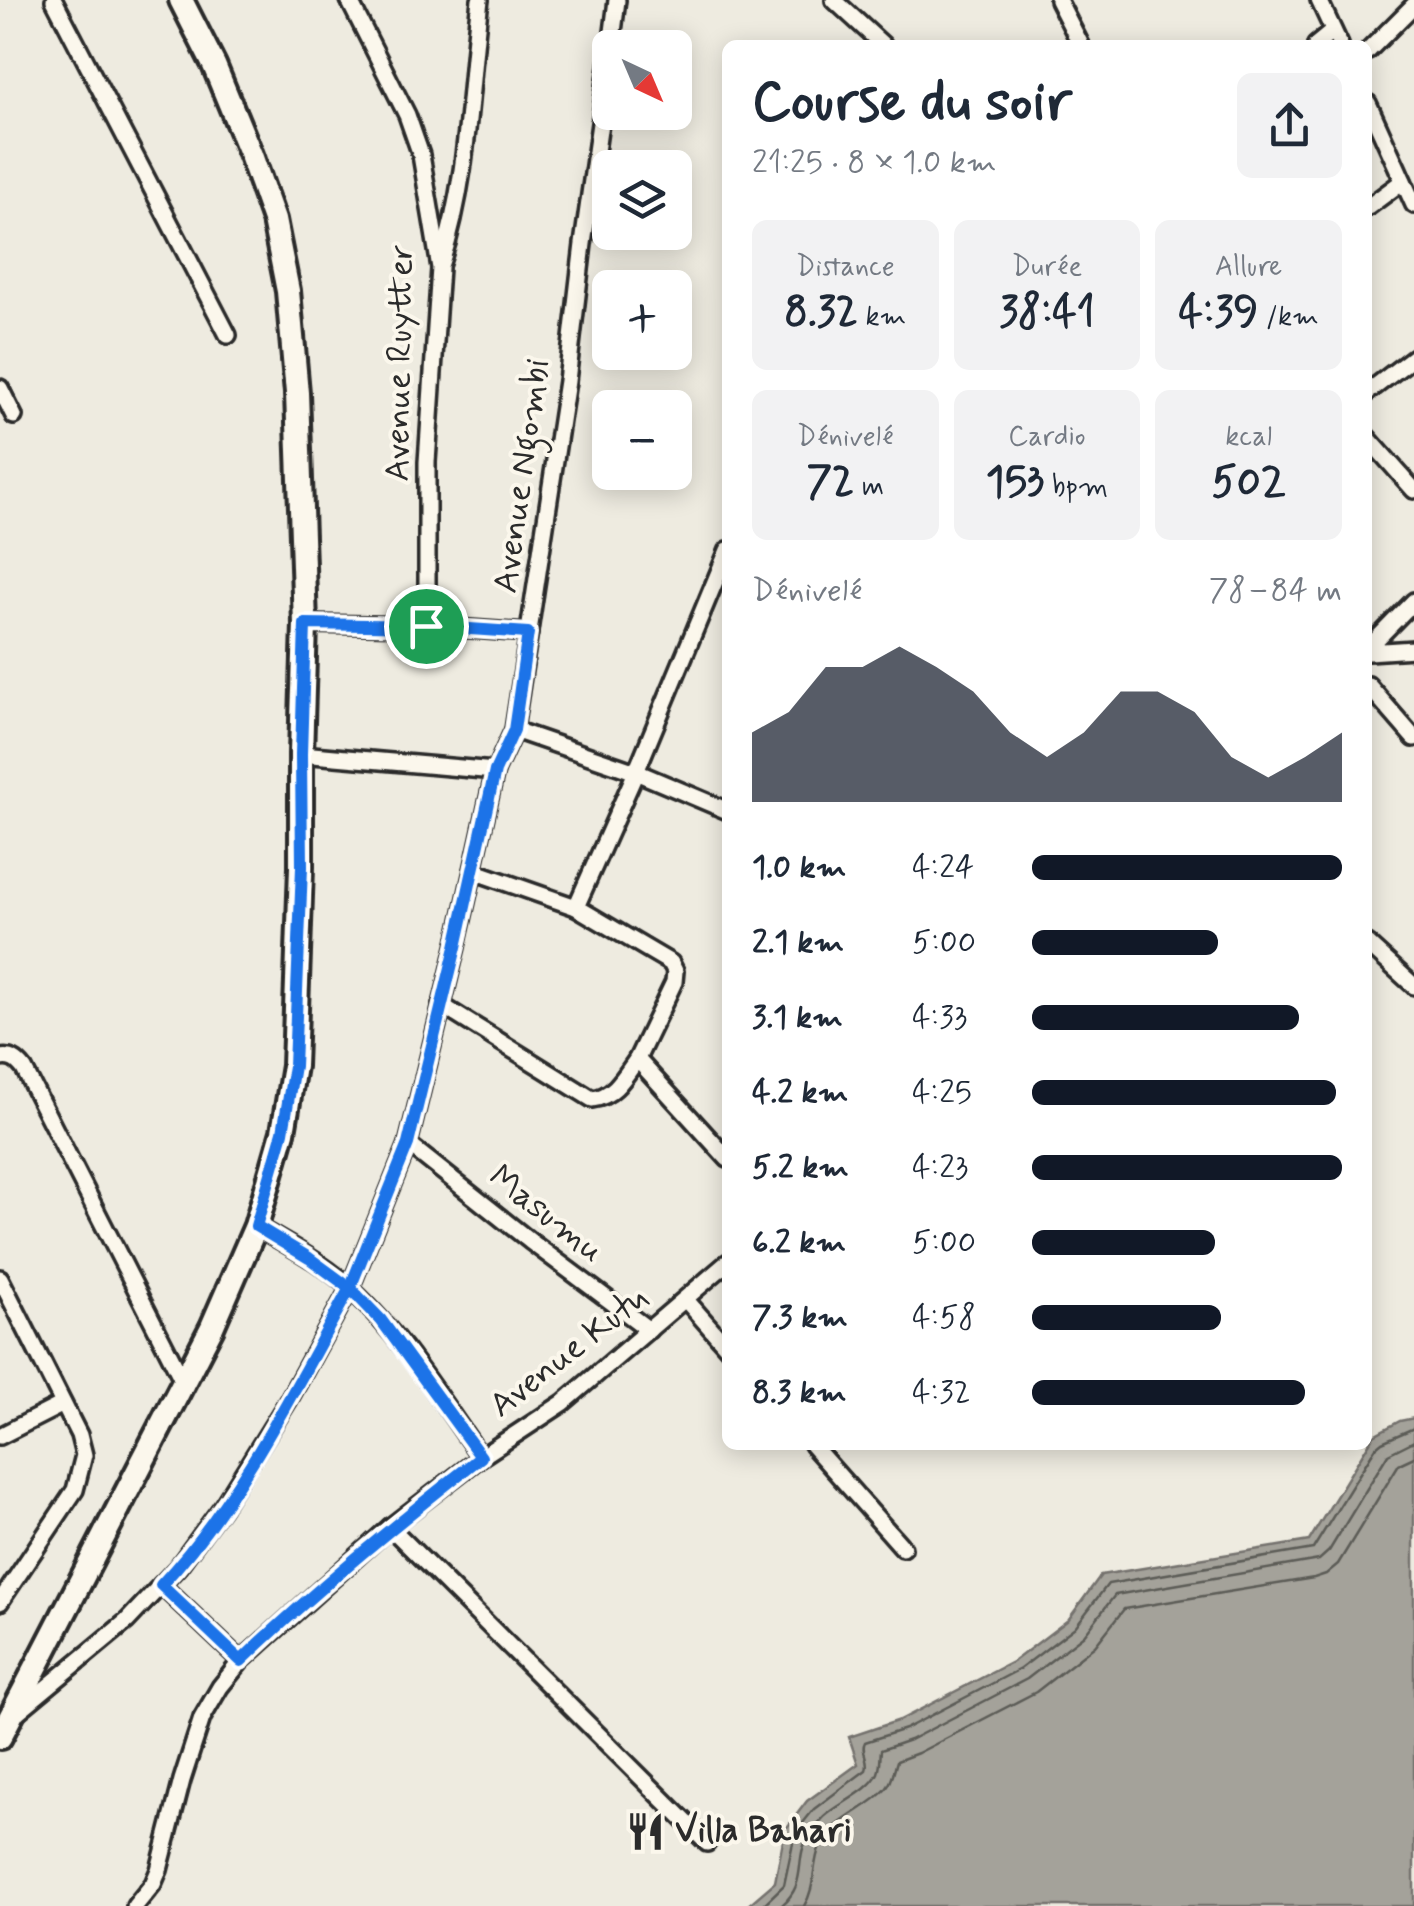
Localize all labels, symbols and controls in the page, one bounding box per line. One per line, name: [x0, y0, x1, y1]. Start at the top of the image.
north arrow: [592, 30, 692, 130]
map controls: [592, 30, 692, 490]
text: Course du soir: [752, 68, 1072, 140]
button: share: [1237, 73, 1342, 178]
text: 21:25 · 8 × 1.0 km: [752, 142, 996, 184]
button: layers: [592, 150, 692, 250]
street label: Avenue Ruytter: [375, 244, 425, 482]
text: Distance: [796, 249, 895, 286]
text: Durée: [1012, 249, 1082, 286]
text: Allure: [1215, 249, 1282, 286]
button: +: [592, 270, 692, 370]
text: 8.32: [784, 286, 858, 341]
text: 38:41: [999, 286, 1095, 341]
text: 4:39: [1179, 286, 1258, 341]
text: km: [858, 299, 906, 336]
text: /km: [1258, 299, 1319, 336]
street label: Avenue Ngombi: [483, 356, 565, 597]
button: −: [592, 390, 692, 490]
text: Dénivelé: [797, 419, 894, 456]
text: Cardio: [1008, 419, 1086, 456]
text: kcal: [1225, 419, 1272, 456]
text: 72: [807, 456, 854, 511]
text: 153: [986, 456, 1044, 511]
text: 502: [1212, 456, 1286, 511]
text: m: [854, 469, 884, 506]
text: bpm: [1044, 469, 1108, 506]
text: Dénivelé: [752, 570, 862, 612]
text: 78–84 m: [1209, 570, 1342, 612]
pin: [384, 584, 469, 669]
icon: arrive: [399, 599, 454, 654]
text: 1.0 km: [752, 847, 846, 889]
text: 4:24: [912, 847, 974, 889]
text: 2.1 km: [752, 922, 844, 964]
text: 5:00: [912, 922, 976, 964]
text: 3.1 km: [752, 997, 843, 1039]
text: 4:33: [912, 997, 967, 1039]
text: 4.2 km: [752, 1072, 848, 1114]
text: 4:25: [912, 1072, 972, 1114]
text: 5.2 km: [752, 1147, 849, 1189]
text: 4:23: [912, 1147, 968, 1189]
street label: Masumu: [479, 1155, 613, 1273]
text: 6.2 km: [752, 1222, 846, 1264]
text: 5:00: [912, 1222, 976, 1264]
street label: Avenue Kutu: [480, 1276, 658, 1428]
text: 7.3 km: [752, 1297, 848, 1339]
text: 4:58: [912, 1297, 976, 1339]
text: 8.3 km: [752, 1372, 847, 1414]
text: 4:32: [912, 1372, 971, 1414]
place label: Villa Bahari: [675, 1808, 852, 1854]
restaurant icon: Villa Bahari: [624, 1810, 666, 1852]

